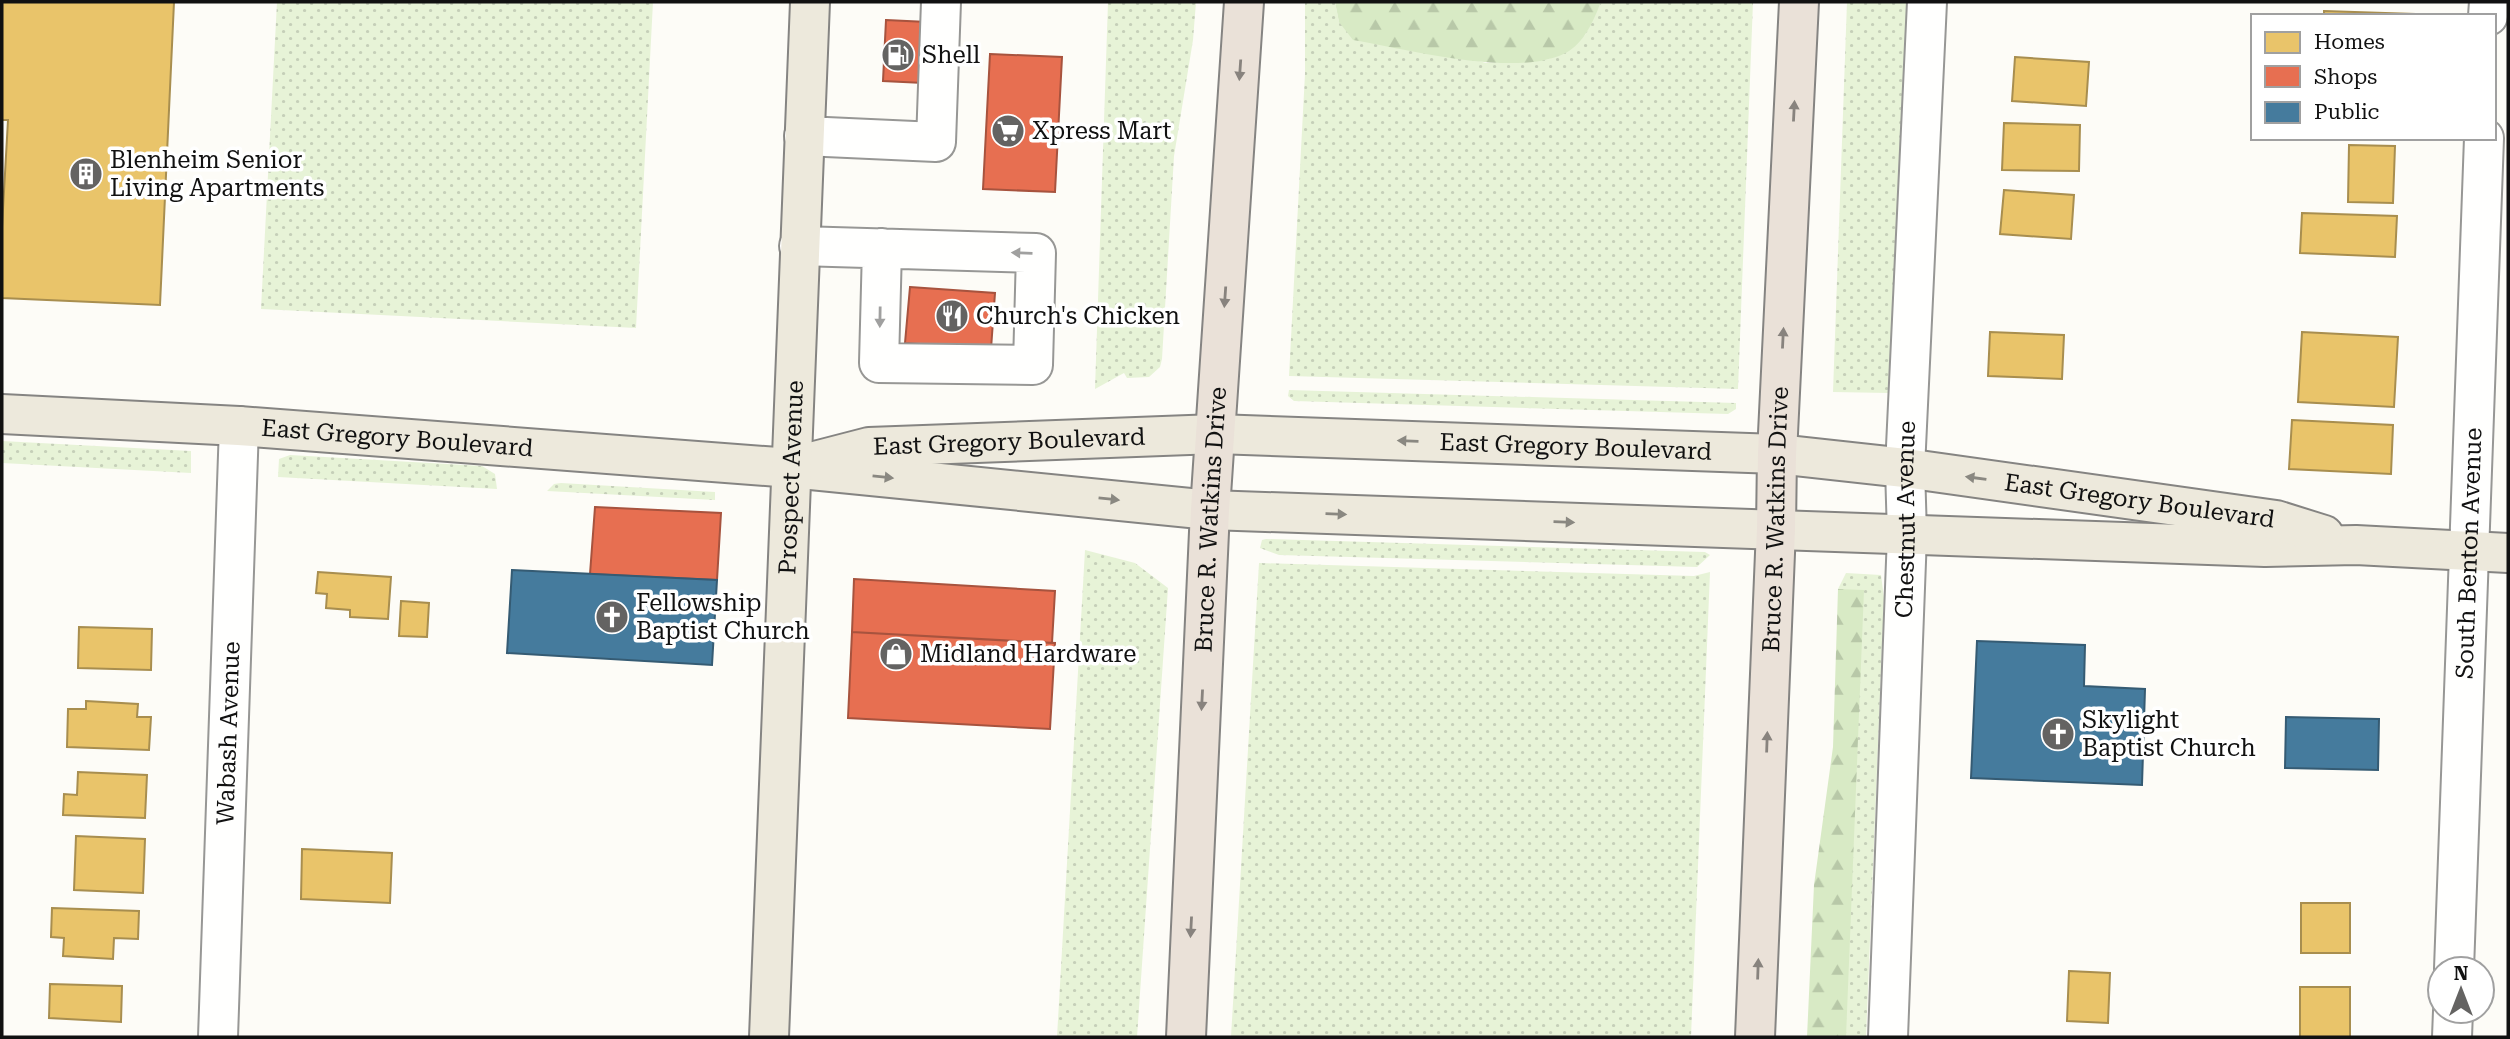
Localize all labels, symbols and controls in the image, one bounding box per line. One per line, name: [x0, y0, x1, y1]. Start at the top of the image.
legend: [2251, 14, 2496, 140]
text: Homes: [2314, 30, 2385, 54]
fuel station icon: Shell: [879, 36, 917, 74]
place label: Shell: [922, 41, 980, 69]
one-way arrow: [1234, 59, 1245, 81]
text: Shops: [2314, 65, 2377, 89]
one-way arrow: [1788, 100, 1799, 122]
text: Public: [2314, 100, 2380, 124]
supermarket icon: Xpress Mart: [989, 112, 1027, 150]
place label: Xpress Mart: [1032, 117, 1172, 145]
place label: Blenheim Senior Living Apartments: [110, 146, 324, 202]
building icon: Blenheim Senior Living Apartments: [67, 155, 105, 193]
one-way arrow: [1011, 247, 1033, 259]
one-way arrow: [1219, 286, 1230, 308]
restaurant icon: Church's Chicken: [933, 297, 971, 335]
place label: Church's Chicken: [976, 302, 1180, 330]
one-way arrow: [875, 306, 886, 328]
one-way arrow: [1778, 327, 1789, 349]
street label: Prospect Avenue: [773, 380, 809, 575]
street label: Bruce R. Watkins Drive: [1190, 386, 1232, 653]
street label: Bruce R. Watkins Drive: [1757, 386, 1794, 653]
street label: East Gregory Boulevard: [260, 414, 534, 462]
street label: Chestnut Avenue: [1890, 420, 1921, 619]
street label: East Gregory Boulevard: [872, 423, 1146, 461]
street label: South Benton Avenue: [2450, 427, 2488, 679]
street label: East Gregory Boulevard: [1439, 428, 1712, 466]
one-way arrow: [1396, 435, 1418, 446]
street label: East Gregory Boulevard: [2003, 468, 2276, 534]
one-way arrow: [872, 472, 894, 483]
one-way arrow: [1965, 472, 1987, 483]
one-way arrow: [1099, 494, 1121, 505]
one-way arrow: [1326, 508, 1348, 519]
one-way arrow: [1553, 516, 1575, 527]
place label: Fellowship Baptist Church: [636, 589, 810, 645]
church icon: Fellowship Baptist Church: [593, 598, 631, 636]
shop icon: Midland Hardware: [877, 635, 915, 673]
place label: Midland Hardware: [920, 640, 1136, 668]
street label: Wabash Avenue: [211, 641, 246, 825]
one-way arrow: [1196, 689, 1207, 711]
place label: Skylight Baptist Church: [2082, 706, 2256, 762]
church icon: Skylight Baptist Church: [2039, 715, 2077, 753]
one-way arrow: [1762, 731, 1773, 753]
one-way arrow: [1186, 917, 1197, 939]
north arrow: [2426, 955, 2496, 1025]
one-way arrow: [1752, 958, 1763, 980]
text: N: [2454, 962, 2469, 985]

